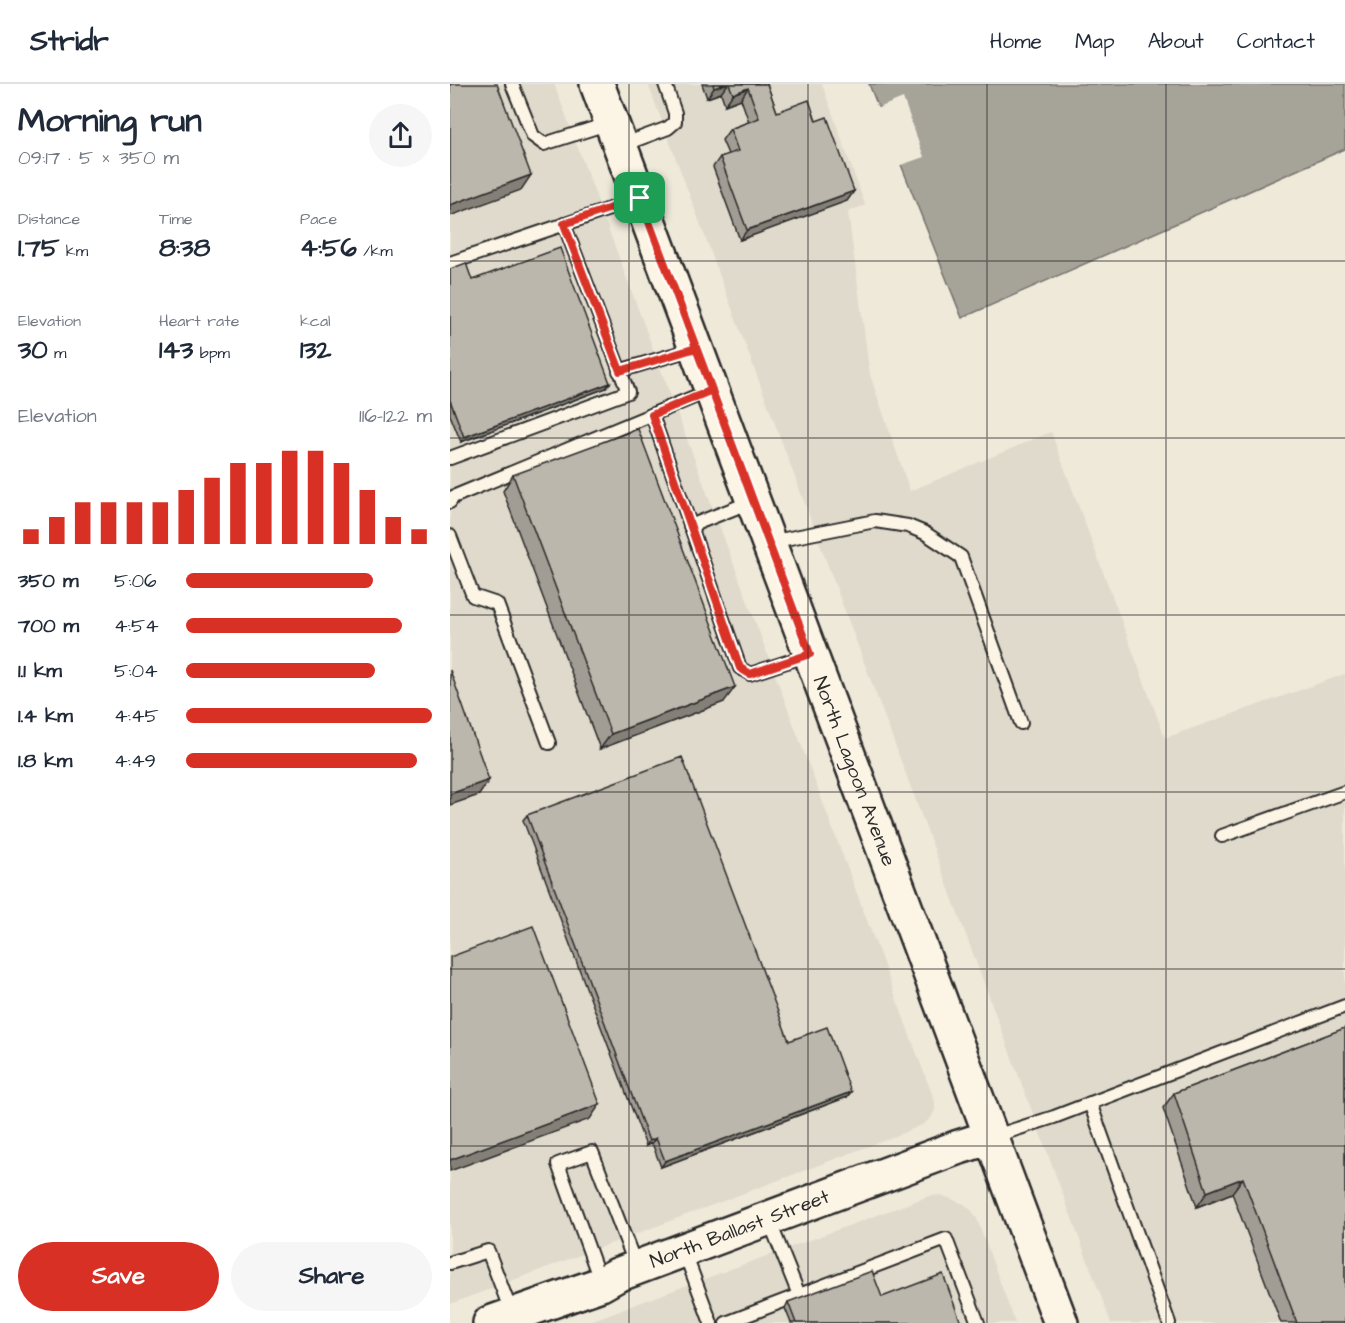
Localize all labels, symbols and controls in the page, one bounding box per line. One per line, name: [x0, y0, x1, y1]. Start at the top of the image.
text: Stridr: [30, 22, 109, 61]
text: Home: [990, 27, 1042, 56]
text: Map: [1075, 27, 1115, 56]
text: About: [1148, 27, 1204, 56]
text: Contact: [1237, 27, 1315, 56]
text: Morning run: [18, 98, 202, 144]
button: share: [369, 104, 432, 167]
text: 09:17 · 5 × 350 m: [18, 144, 179, 172]
pin: [614, 172, 665, 223]
icon: arrive: [623, 181, 656, 214]
text: Distance: [18, 208, 80, 230]
text: Time: [159, 208, 193, 230]
text: Pace: [300, 208, 337, 230]
text: 1.75: [18, 230, 59, 266]
text: 8:38: [159, 230, 210, 266]
text: 4:56: [300, 230, 357, 266]
text: km: [59, 240, 88, 262]
text: /km: [357, 240, 393, 262]
text: Elevation: [18, 310, 81, 332]
text: Heart rate: [159, 310, 239, 332]
text: kcal: [300, 310, 331, 332]
text: 30: [18, 332, 48, 368]
text: 143: [159, 332, 193, 368]
text: 132: [300, 332, 331, 368]
text: m: [48, 342, 67, 364]
text: bpm: [193, 342, 230, 364]
text: Elevation: [18, 402, 97, 430]
text: 116–122 m: [359, 402, 432, 430]
text: 350 m: [18, 567, 79, 595]
text: 5:06: [114, 567, 157, 595]
text: 700 m: [18, 612, 79, 640]
text: 4:54: [114, 612, 159, 640]
text: 1.1 km: [18, 657, 62, 685]
text: 5:04: [114, 657, 158, 685]
street label: North Lagoon Avenue: [806, 672, 903, 870]
text: 1.4 km: [18, 702, 73, 730]
text: 4:45: [114, 702, 159, 730]
text: 1.8 km: [18, 747, 72, 775]
text: 4:49: [114, 747, 156, 775]
street label: North Ballast Street: [646, 1183, 833, 1275]
button: Save: [18, 1242, 219, 1311]
button: Share: [231, 1242, 432, 1311]

